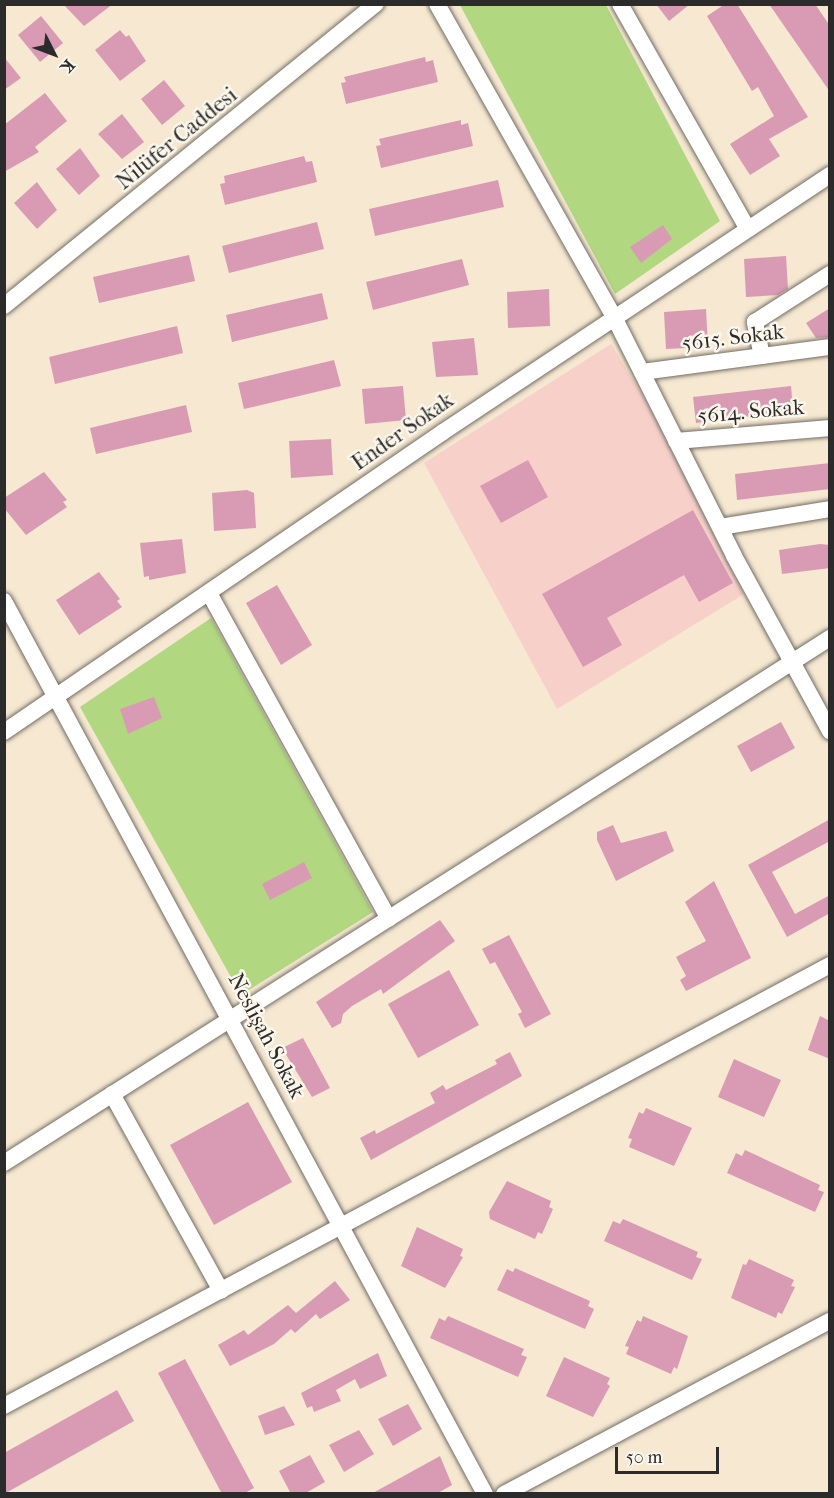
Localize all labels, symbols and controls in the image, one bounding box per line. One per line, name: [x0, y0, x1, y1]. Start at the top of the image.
north arrow: [24, 24, 84, 84]
text: K: [57, 56, 79, 77]
street label: Nilüfer Caddesi: [111, 82, 243, 196]
street label: 5615. Sokak: [680, 319, 786, 357]
street label: Ender Sokak: [347, 387, 459, 477]
street label: 5614. Sokak: [697, 394, 805, 430]
street label: Neslişah Sokak: [222, 969, 310, 1103]
scale bar: [618, 1435, 722, 1473]
text: 50 m: [626, 1447, 662, 1468]

